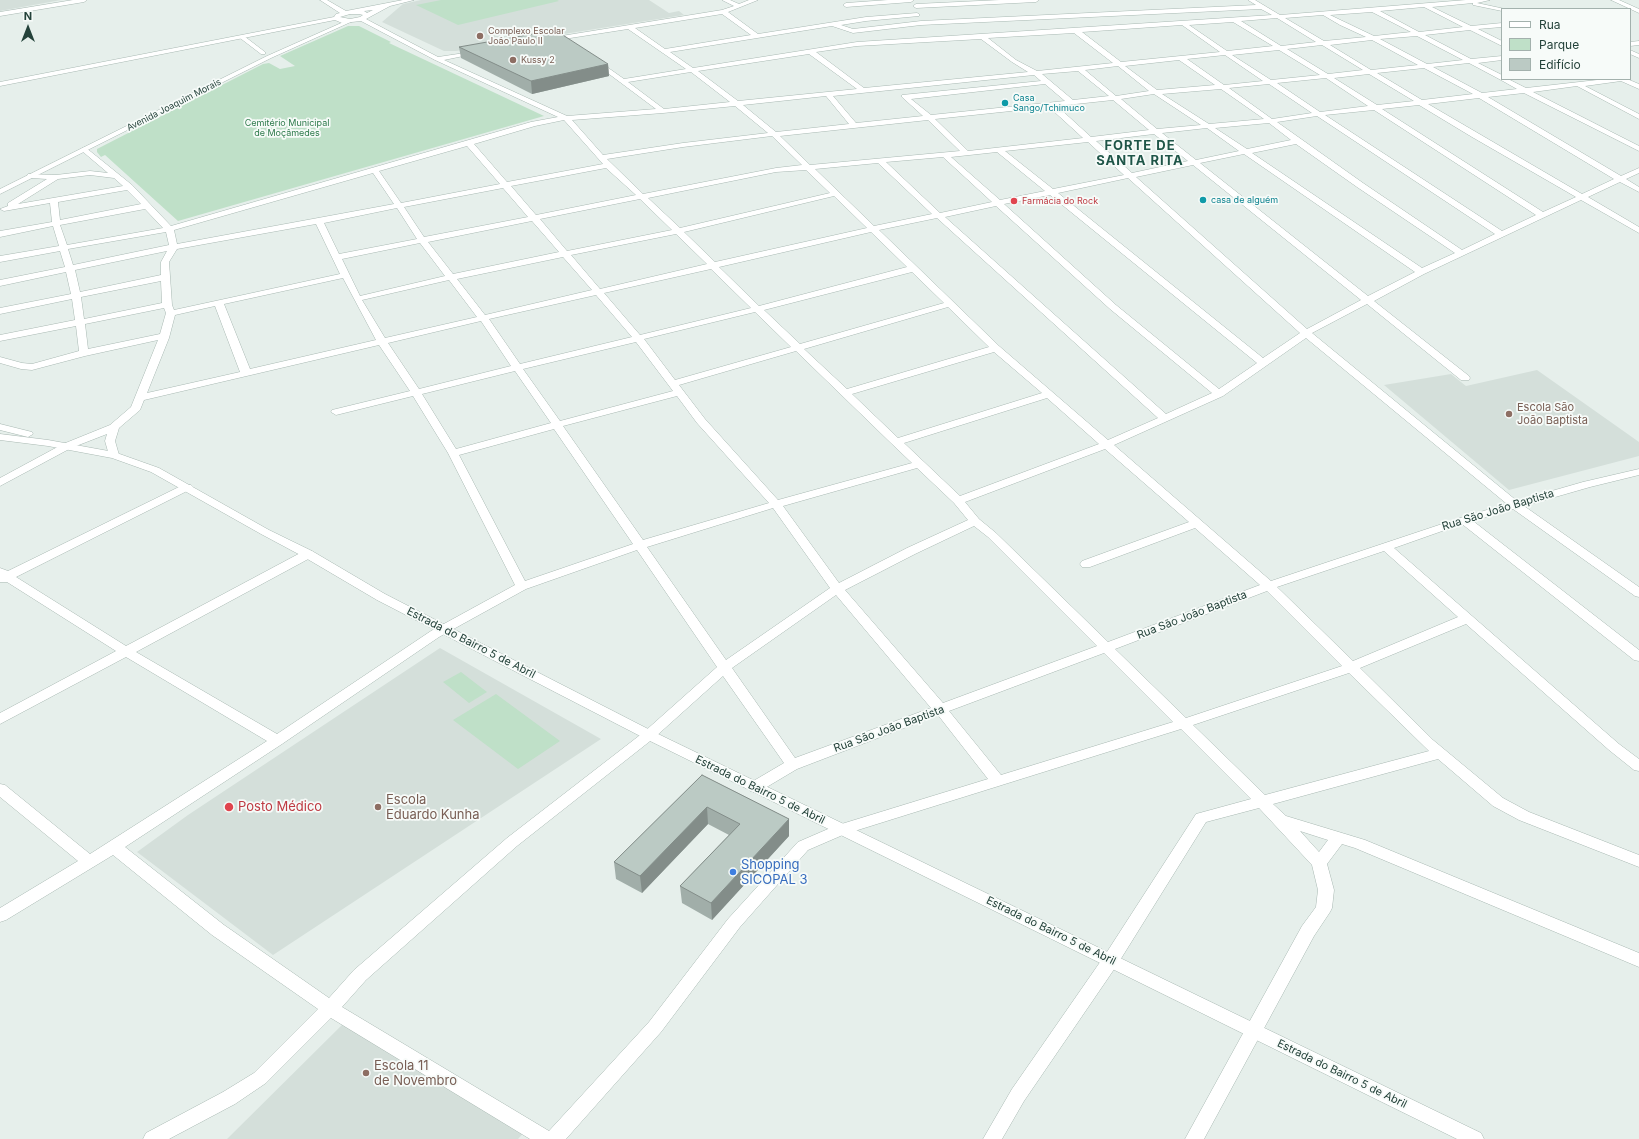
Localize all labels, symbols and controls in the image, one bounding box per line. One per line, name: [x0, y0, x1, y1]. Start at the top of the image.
north arrow: [8, 8, 48, 48]
legend: [1501, 8, 1631, 80]
text: N: [24, 9, 32, 23]
text: Rua: [1539, 17, 1561, 32]
place label: Complexo Escolar João Paulo II: [488, 26, 565, 47]
marker: Complexo Escolar João Paulo II: [475, 31, 485, 41]
text: Parque: [1539, 37, 1579, 52]
marker: Kussy 2: [508, 55, 518, 65]
place label: Kussy 2: [521, 55, 555, 65]
text: Edifício: [1539, 57, 1581, 72]
street label: Avenida Joaquim Morais: [125, 77, 223, 133]
place label: Casa Sango/Tchimuco: [1013, 93, 1085, 114]
marker: Casa Sango/Tchimuco: [1000, 98, 1010, 108]
park label: Cemitério Municipal de Moçâmedes: [245, 118, 329, 139]
district label: FORTE DE SANTA RITA: [1096, 138, 1184, 169]
marker: casa de alguém: [1198, 195, 1208, 205]
place label: casa de alguém: [1211, 195, 1278, 205]
marker: Farmácia do Rock: [1009, 196, 1019, 206]
place label: Farmácia do Rock: [1022, 196, 1098, 206]
place label: Escola São João Baptista: [1517, 401, 1588, 427]
marker: Escola São João Baptista: [1504, 409, 1514, 419]
street label: Rua São João Baptista: [1440, 487, 1556, 533]
street label: Rua São João Baptista: [1135, 588, 1249, 642]
street label: Estrada do Bairro 5 de Abril: [404, 605, 538, 681]
street label: Rua São João Baptista: [832, 703, 946, 755]
street label: Estrada do Bairro 5 de Abril: [693, 753, 827, 827]
place label: Escola Eduardo Kunha: [386, 792, 480, 823]
place label: Posto Médico: [238, 799, 322, 815]
marker: Posto Médico: [223, 801, 235, 813]
marker: Escola Eduardo Kunha: [373, 802, 383, 812]
place label: Shopping SICOPAL 3: [741, 857, 808, 888]
marker: Shopping SICOPAL 3: [728, 867, 738, 877]
street label: Estrada do Bairro 5 de Abril: [984, 894, 1118, 968]
street label: Estrada do Bairro 5 de Abril: [1275, 1037, 1409, 1111]
place label: Escola 11 de Novembro: [374, 1058, 457, 1089]
marker: Escola 11 de Novembro: [361, 1068, 371, 1078]

